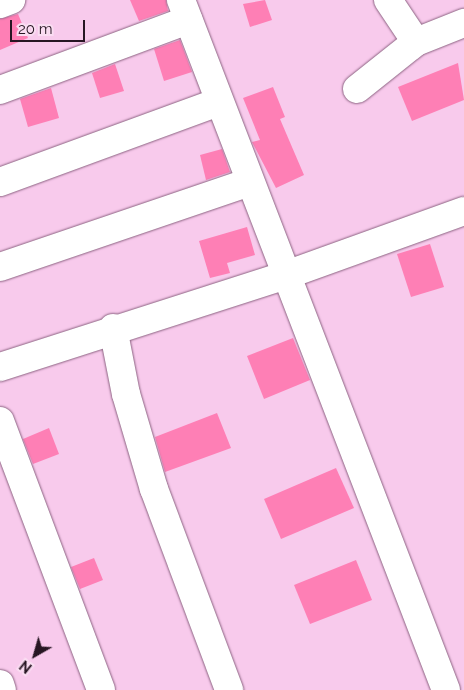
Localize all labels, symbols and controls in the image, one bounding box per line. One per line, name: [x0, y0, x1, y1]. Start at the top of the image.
scale bar: [12, 10, 88, 42]
text: 20 m: [18, 20, 53, 38]
north arrow: [10, 630, 60, 680]
text: N: [17, 657, 35, 676]

